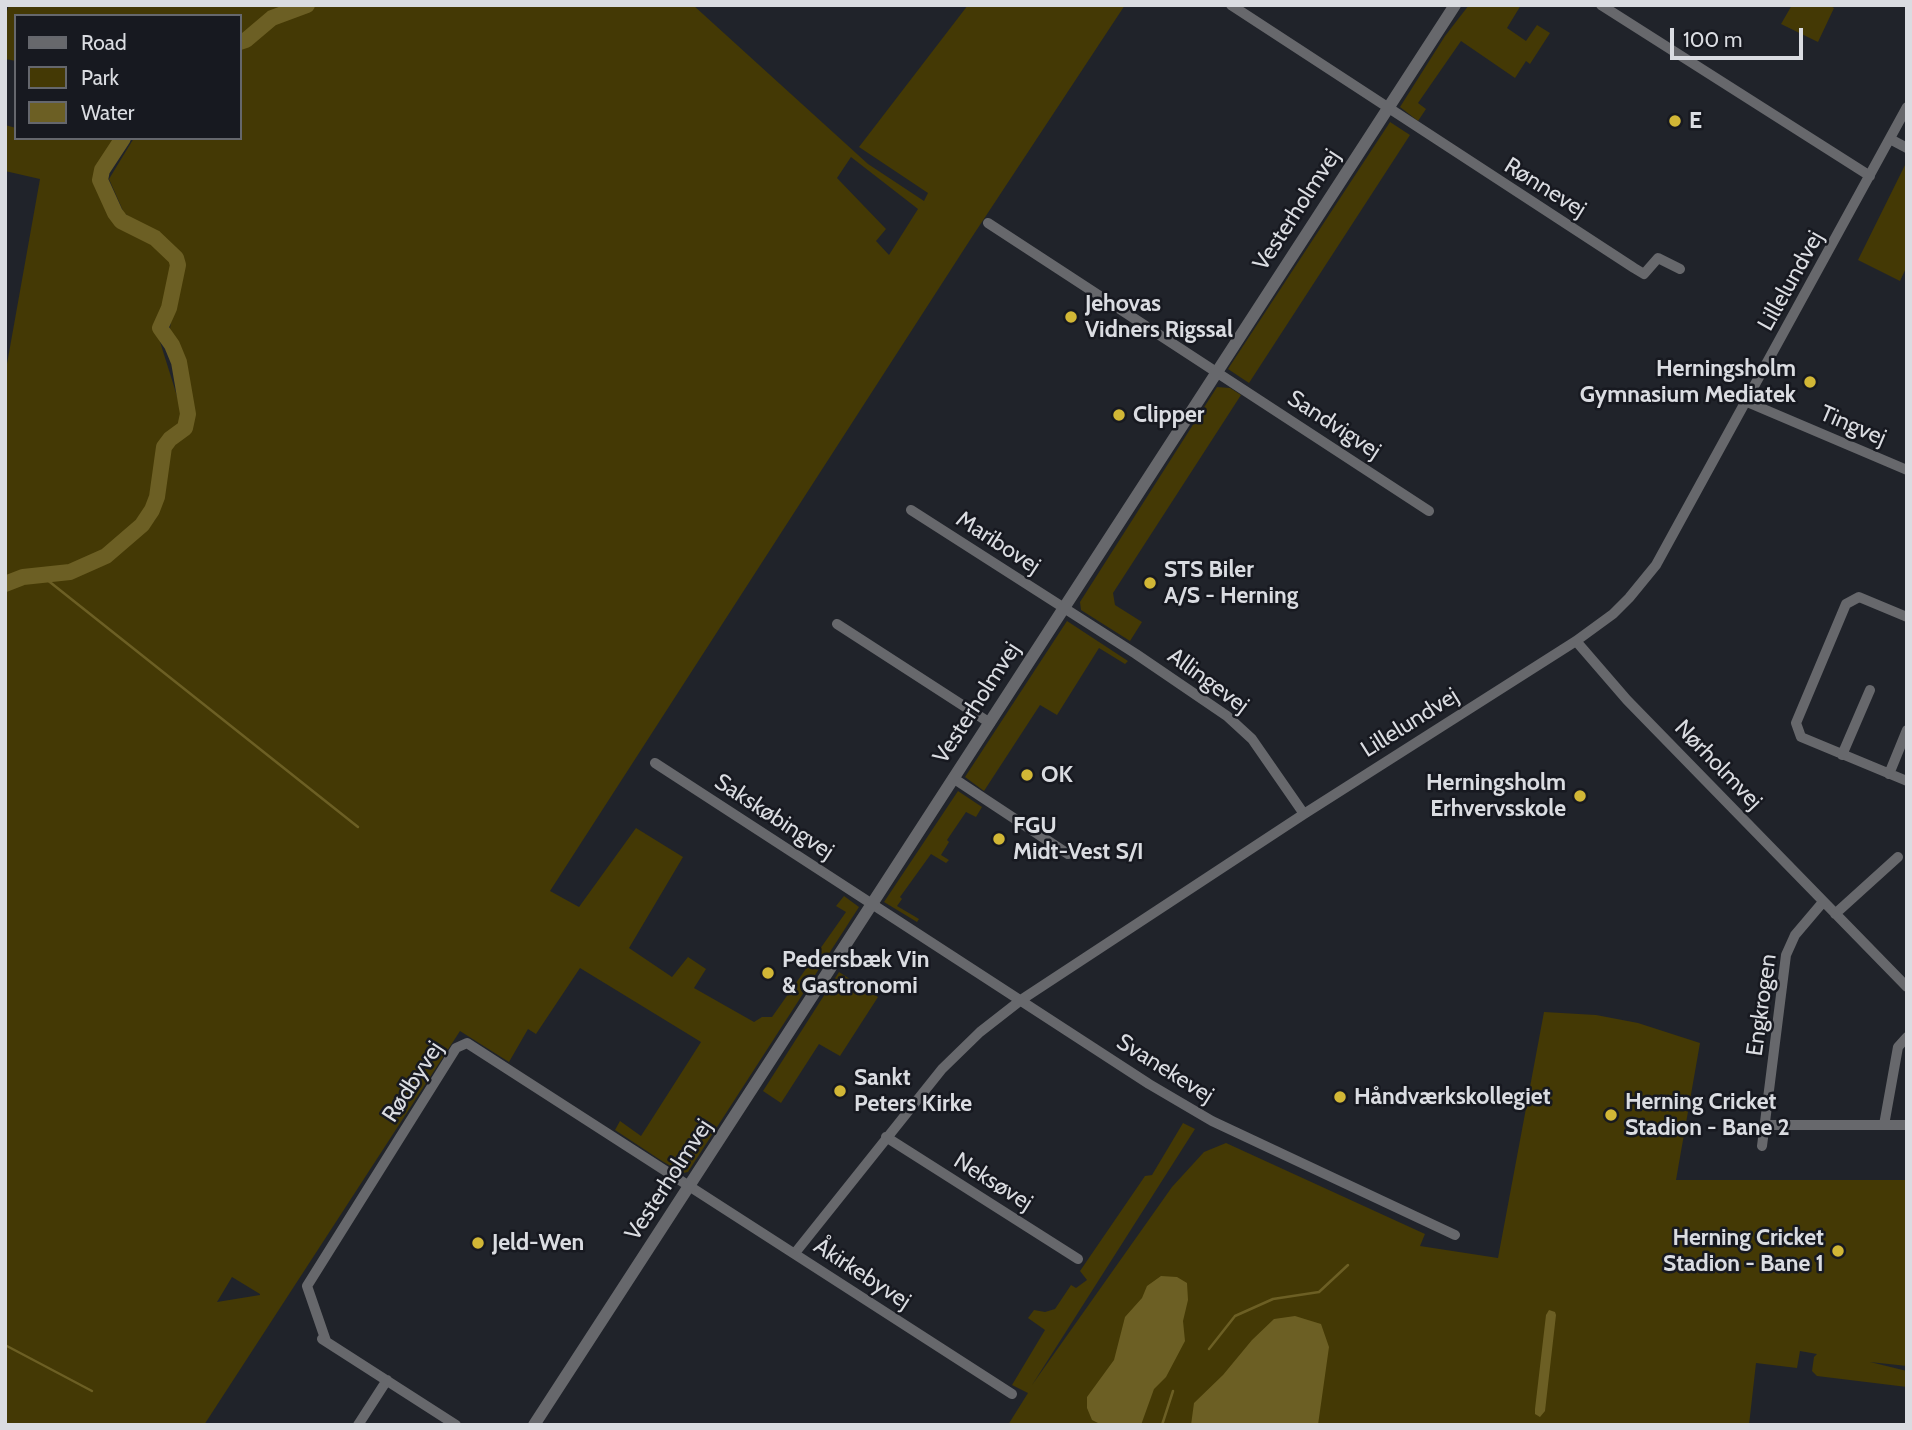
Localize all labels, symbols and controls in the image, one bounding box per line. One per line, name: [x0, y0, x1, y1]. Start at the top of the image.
legend: [14, 14, 242, 140]
scale bar: [1674, 14, 1807, 58]
text: 100 m: [1683, 27, 1742, 52]
text: Road: [81, 30, 127, 55]
text: Park: [81, 65, 119, 90]
text: Water: [81, 100, 134, 125]
place label: E: [1689, 107, 1702, 135]
marker: E: [1667, 113, 1683, 129]
street label: Vesterholmvej: [1248, 144, 1346, 276]
street label: Rønnevej: [1499, 152, 1591, 224]
street label: Lillelundvej: [1752, 226, 1830, 336]
place label: Jehovas Vidners Rigssal: [1085, 290, 1233, 344]
marker: Jehovas Vidners Rigssal: [1063, 309, 1079, 325]
place label: Herningsholm Gymnasium Mediatek: [1580, 355, 1796, 409]
marker: Herningsholm Gymnasium Mediatek: [1802, 374, 1818, 390]
street label: Sandvigvej: [1282, 385, 1386, 465]
street label: Tingvej: [1816, 400, 1890, 452]
place label: Clipper: [1133, 401, 1204, 429]
marker: Clipper: [1111, 407, 1127, 423]
street label: Maribovej: [951, 506, 1045, 580]
place label: STS Biler A/S - Herning: [1164, 556, 1298, 610]
marker: STS Biler A/S - Herning: [1142, 575, 1158, 591]
street label: Vesterholmvej: [928, 637, 1026, 769]
street label: Allingevej: [1162, 642, 1254, 720]
street label: Lillelundvej: [1356, 682, 1464, 764]
street label: Nørholmvej: [1668, 714, 1768, 816]
place label: OK: [1041, 761, 1073, 789]
marker: OK: [1019, 767, 1035, 783]
street label: Sakskøbingvej: [709, 768, 839, 866]
place label: Herningsholm Erhvervsskole: [1426, 769, 1566, 823]
marker: Herningsholm Erhvervsskole: [1572, 788, 1588, 804]
place label: FGU Midt-Vest S/I: [1013, 812, 1144, 866]
marker: FGU Midt-Vest S/I: [991, 831, 1007, 847]
place label: Pedersbæk Vin & Gastronomi: [782, 946, 929, 1000]
street label: Engkrogen: [1741, 952, 1783, 1058]
marker: Pedersbæk Vin & Gastronomi: [760, 965, 776, 981]
street label: Svanekevej: [1111, 1028, 1219, 1110]
street label: Rødbyvej: [377, 1036, 449, 1128]
place label: Sankt Peters Kirke: [854, 1064, 972, 1118]
marker: Sankt Peters Kirke: [832, 1083, 848, 1099]
place label: Håndværkskollegiet: [1354, 1083, 1551, 1111]
place label: Herning Cricket Stadion - Bane 2: [1625, 1088, 1790, 1142]
marker: Håndværkskollegiet: [1332, 1089, 1348, 1105]
marker: Herning Cricket Stadion - Bane 2: [1603, 1107, 1619, 1123]
street label: Vesterholmvej: [620, 1114, 718, 1246]
street label: Neksøvej: [949, 1147, 1037, 1217]
place label: Herning Cricket Stadion - Bane 1: [1663, 1224, 1824, 1278]
place label: Jeld-Wen: [492, 1229, 584, 1257]
street label: Åkirkebyvej: [808, 1232, 916, 1316]
marker: Jeld-Wen: [470, 1235, 486, 1251]
marker: Herning Cricket Stadion - Bane 1: [1830, 1243, 1846, 1259]

